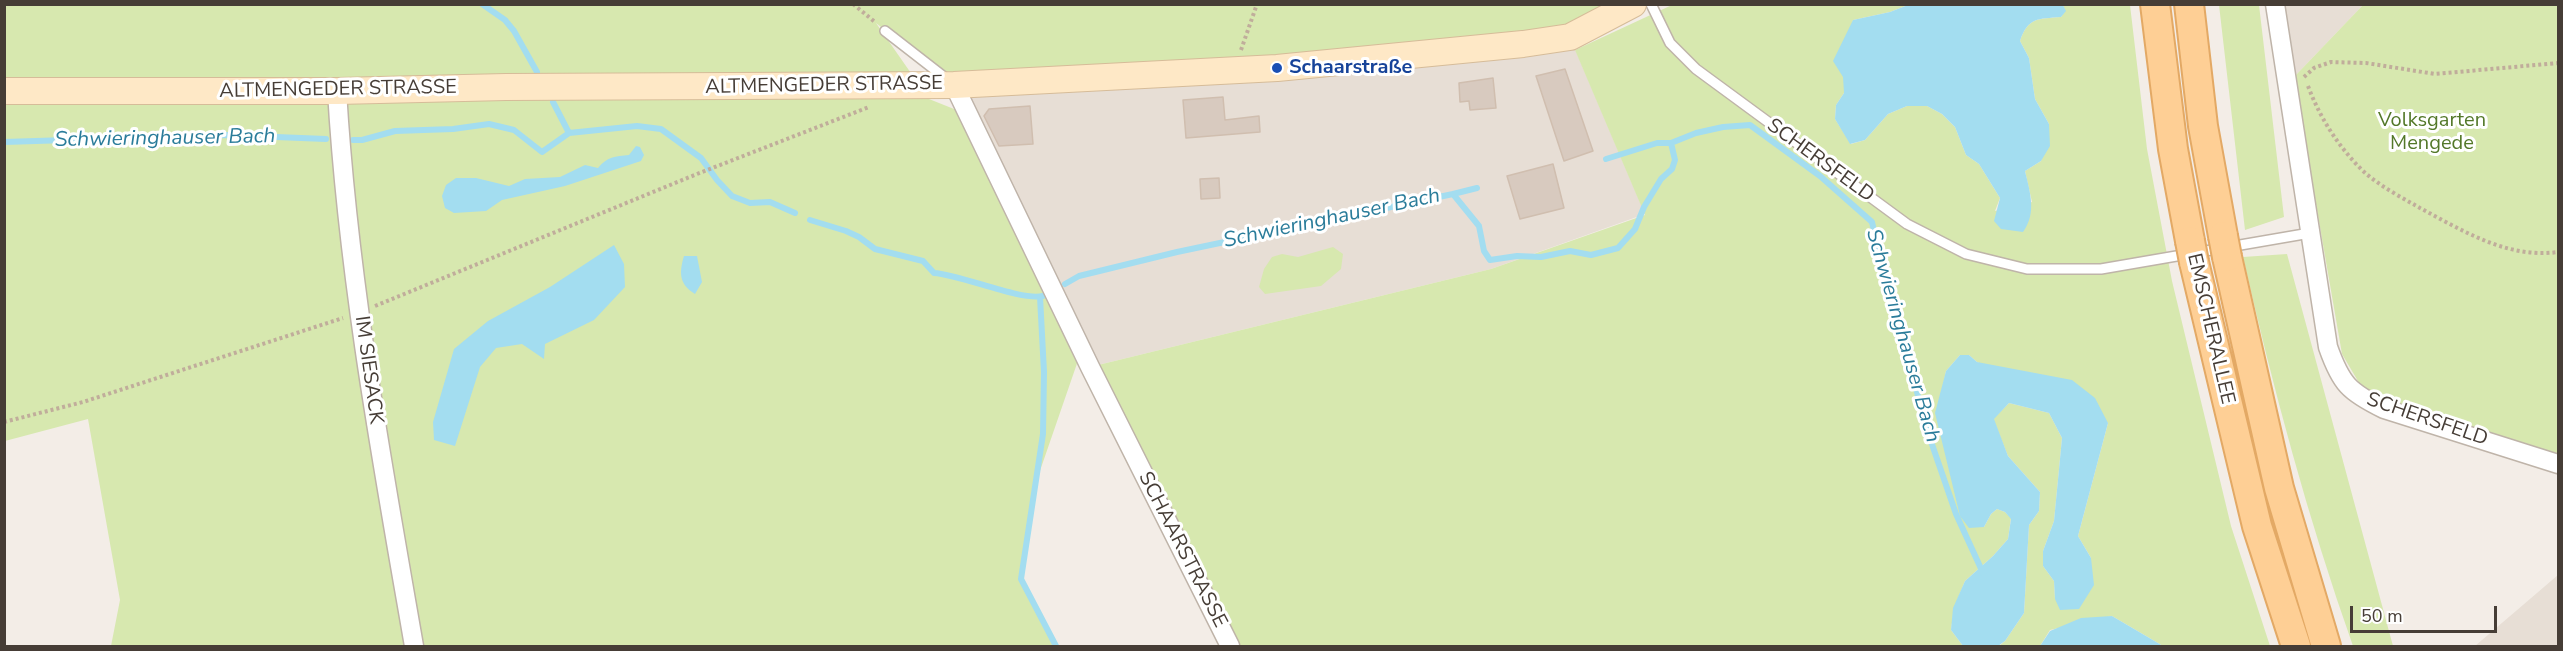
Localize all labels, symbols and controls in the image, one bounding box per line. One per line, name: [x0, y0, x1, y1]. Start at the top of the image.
place label: Schaarstraße: [1289, 56, 1412, 80]
marker: Schaarstraße: [1270, 61, 1284, 75]
street label: ALTMENGEDER STRASSE: [705, 72, 943, 100]
street label: ALTMENGEDER STRASSE: [219, 76, 457, 104]
park label: Volksgarten Mengede: [2378, 109, 2486, 156]
street label: SCHERSFELD: [1762, 114, 1878, 208]
water label: Schwieringhauser Bach: [54, 124, 276, 154]
water label: Schwieringhauser Bach: [1221, 184, 1443, 254]
water label: Schwieringhauser Bach: [1859, 226, 1945, 446]
street label: EMSCHERALLEE: [2181, 251, 2239, 407]
street label: IM SIESACK: [349, 314, 387, 426]
street label: SCHERSFELD: [2363, 388, 2491, 452]
street label: SCHAARSTRASSE: [1132, 468, 1232, 632]
scale bar: [2353, 594, 2500, 632]
text: 50 m: [2361, 604, 2403, 628]

